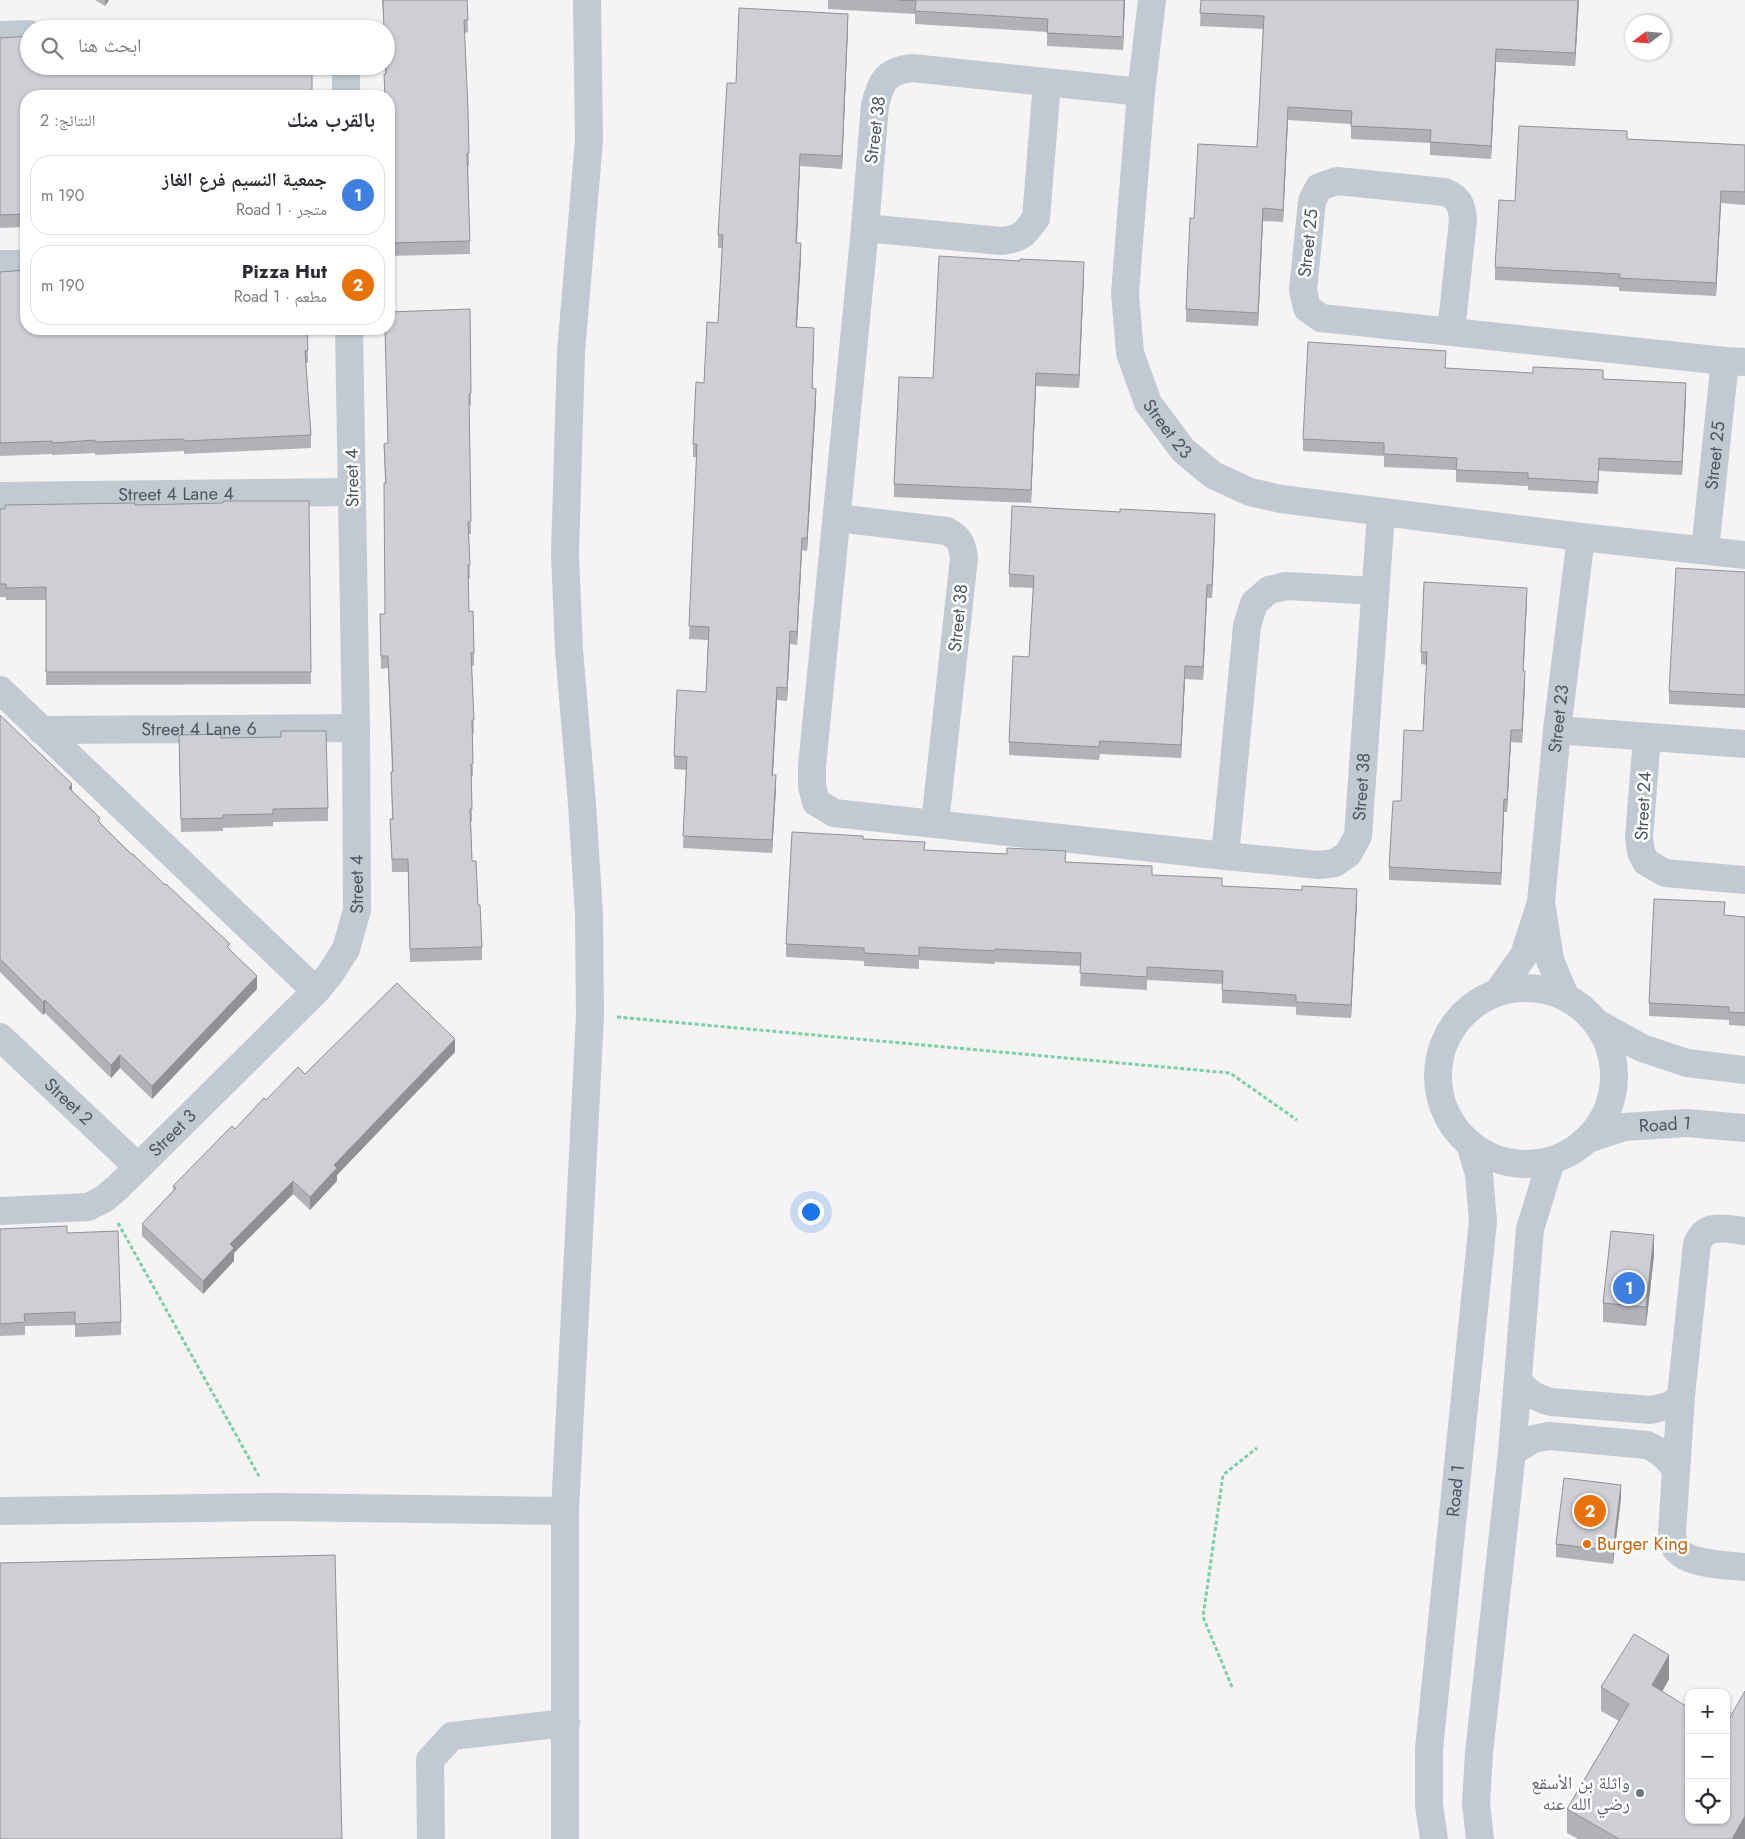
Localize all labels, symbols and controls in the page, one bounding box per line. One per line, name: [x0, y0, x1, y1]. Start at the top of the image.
north arrow: [1625, 15, 1670, 60]
search box: [20, 20, 395, 75]
text: ابحث هنا: [78, 32, 142, 59]
icon: search: [38, 34, 66, 62]
street label: Street 38: [858, 95, 892, 165]
text: بالقرب منك: [287, 105, 375, 135]
text: النتائج: 2: [40, 109, 95, 132]
text: جمعية النسيم فرع الغاز: [162, 166, 327, 193]
text: 190 m: [41, 184, 84, 207]
text: 1: [354, 184, 362, 207]
text: متجر · Road 1: [236, 198, 327, 221]
street label: Street 25: [1291, 207, 1325, 279]
text: Pizza Hut: [242, 258, 327, 285]
text: 190 m: [41, 274, 84, 297]
text: 2: [353, 274, 363, 297]
text: مطعم · Road 1: [234, 285, 327, 308]
street label: Street 23: [1136, 394, 1198, 465]
street label: Street 25: [1698, 420, 1732, 491]
street label: Street 4: [338, 448, 366, 508]
street label: Street 4 Lane 4: [118, 480, 234, 508]
street label: Street 38: [942, 583, 974, 653]
street label: Street 23: [1542, 683, 1576, 754]
street label: Street 4 Lane 6: [141, 716, 257, 742]
street label: Street 38: [1346, 752, 1377, 822]
street label: Street 24: [1628, 771, 1658, 841]
street label: Street 4: [344, 855, 370, 914]
street label: Street 2: [38, 1072, 99, 1131]
street label: Street 3: [143, 1103, 202, 1163]
street label: Road 1: [1638, 1110, 1692, 1139]
your location: [798, 1199, 824, 1225]
pin: 1: [1613, 1269, 1645, 1307]
street label: Road 1: [1440, 1463, 1471, 1518]
pin: 2: [1574, 1492, 1606, 1530]
place label: Burger King: [1597, 1531, 1688, 1557]
marker: Burger King: [1581, 1538, 1593, 1550]
map controls: [1685, 1689, 1730, 1824]
button: +: [1685, 1689, 1730, 1734]
button: −: [1685, 1734, 1730, 1779]
place label: واثلة بن الأسقع رضي الله عنه: [1531, 1770, 1630, 1819]
button: locate: [1685, 1779, 1730, 1824]
marker: واثلة بن الأسقع رضي الله عنه: [1634, 1787, 1646, 1799]

